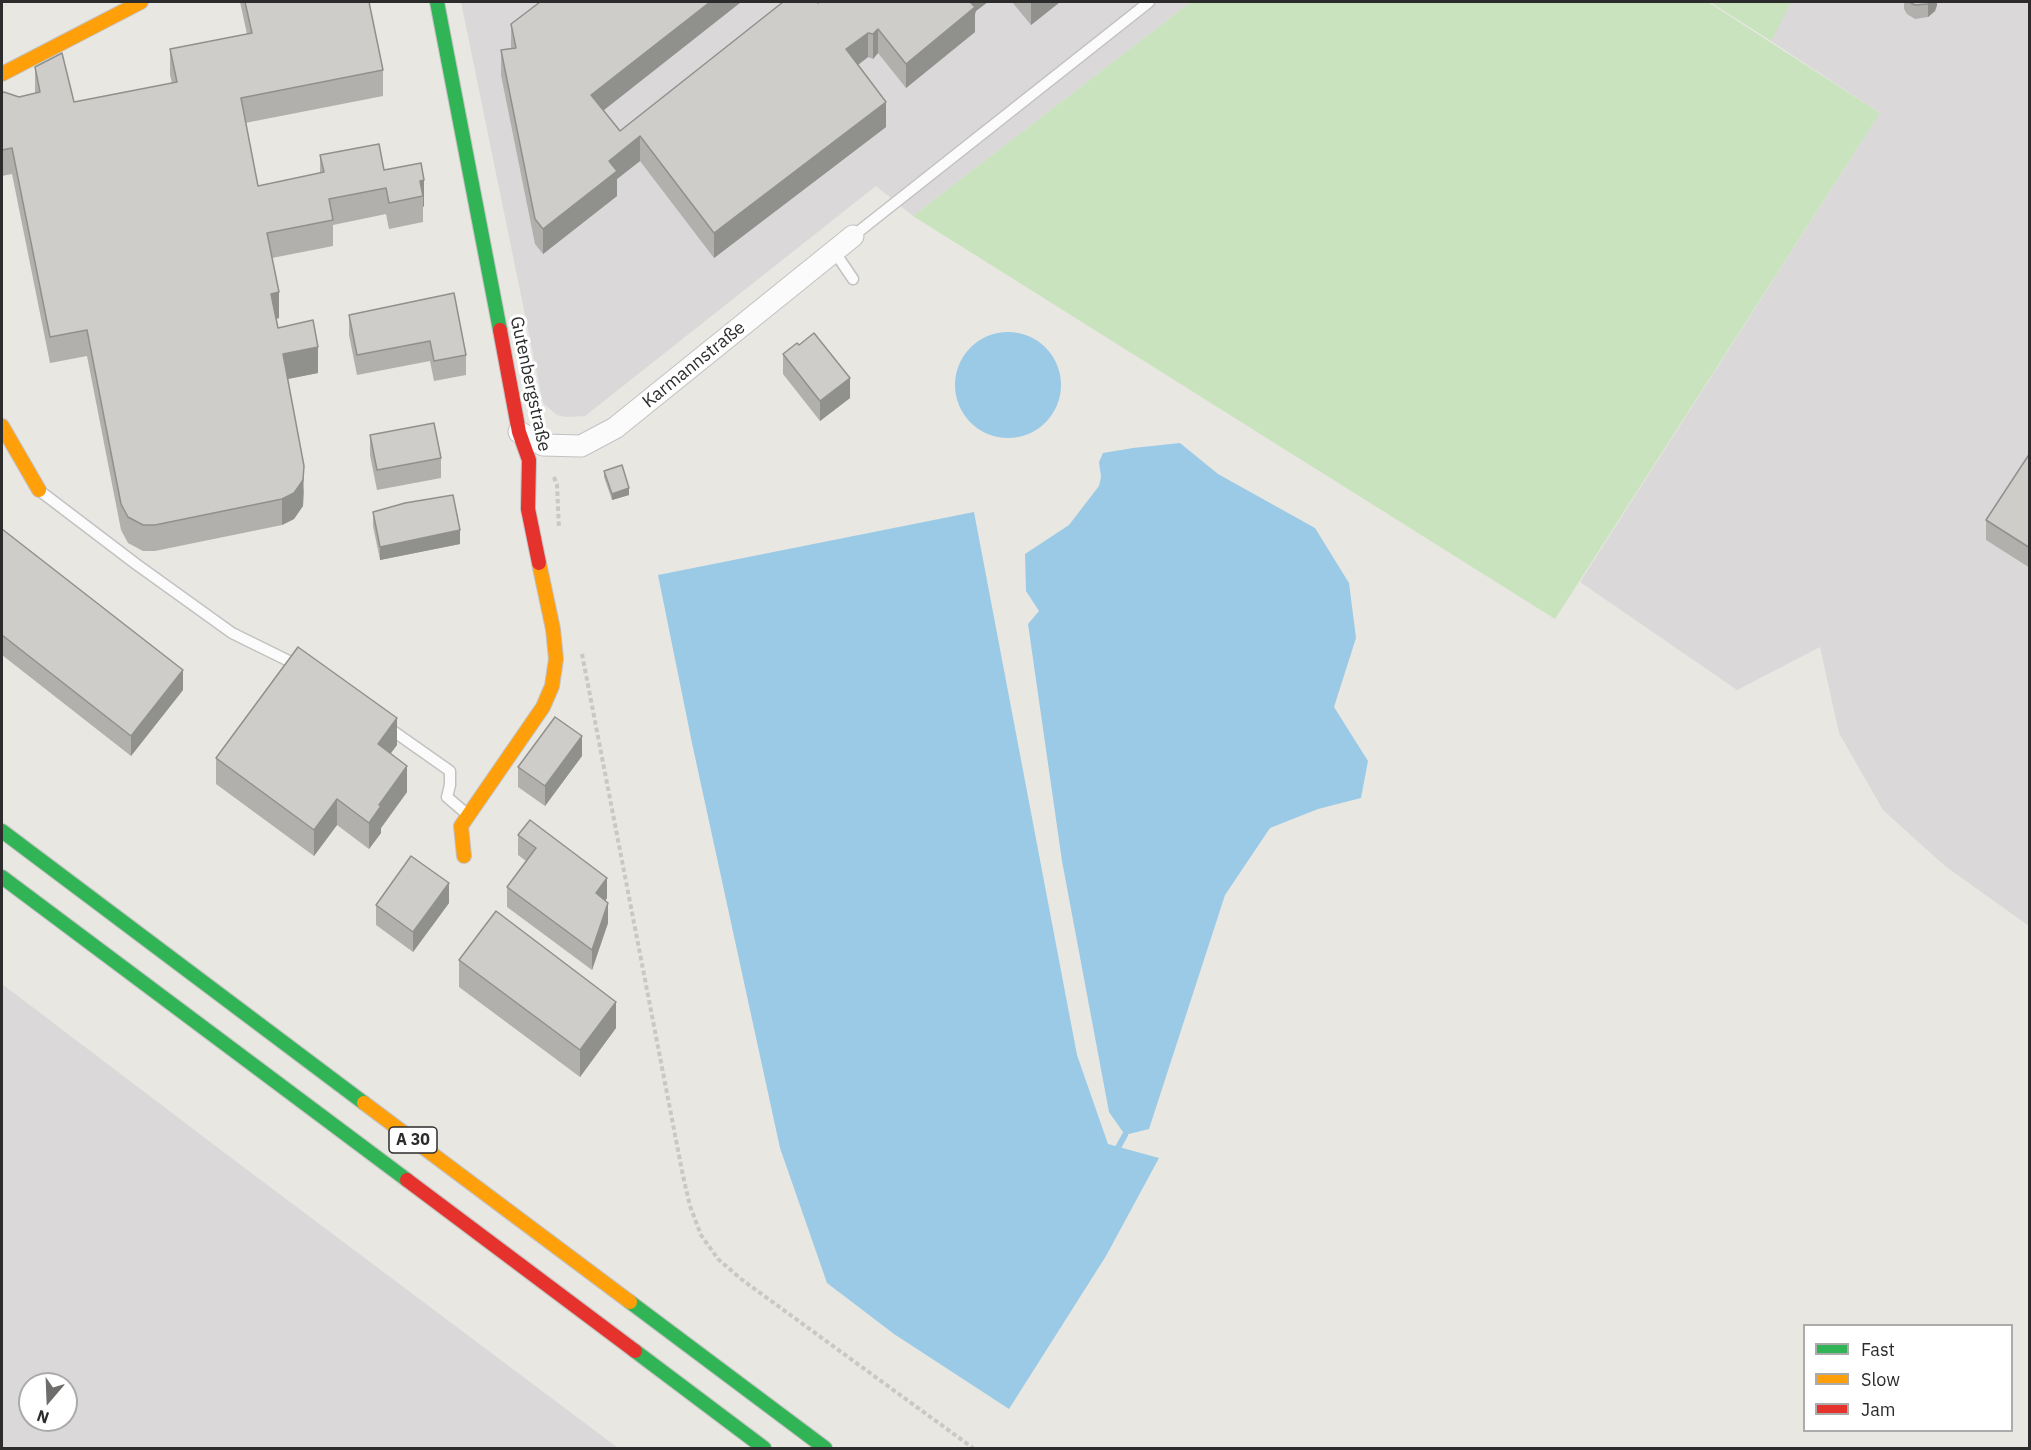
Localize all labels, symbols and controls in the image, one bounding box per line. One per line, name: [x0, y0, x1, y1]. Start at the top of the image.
street label: Gutenbergstraße: [505, 314, 555, 454]
street label: Karmannstraße: [638, 317, 750, 413]
road number: A 30: [389, 1127, 437, 1153]
legend: [1803, 1324, 2013, 1432]
text: Fast: [1861, 1338, 1895, 1361]
text: Slow: [1861, 1368, 1900, 1391]
north arrow: [18, 1372, 78, 1432]
text: Jam: [1861, 1398, 1896, 1421]
text: N: [34, 1406, 52, 1428]

